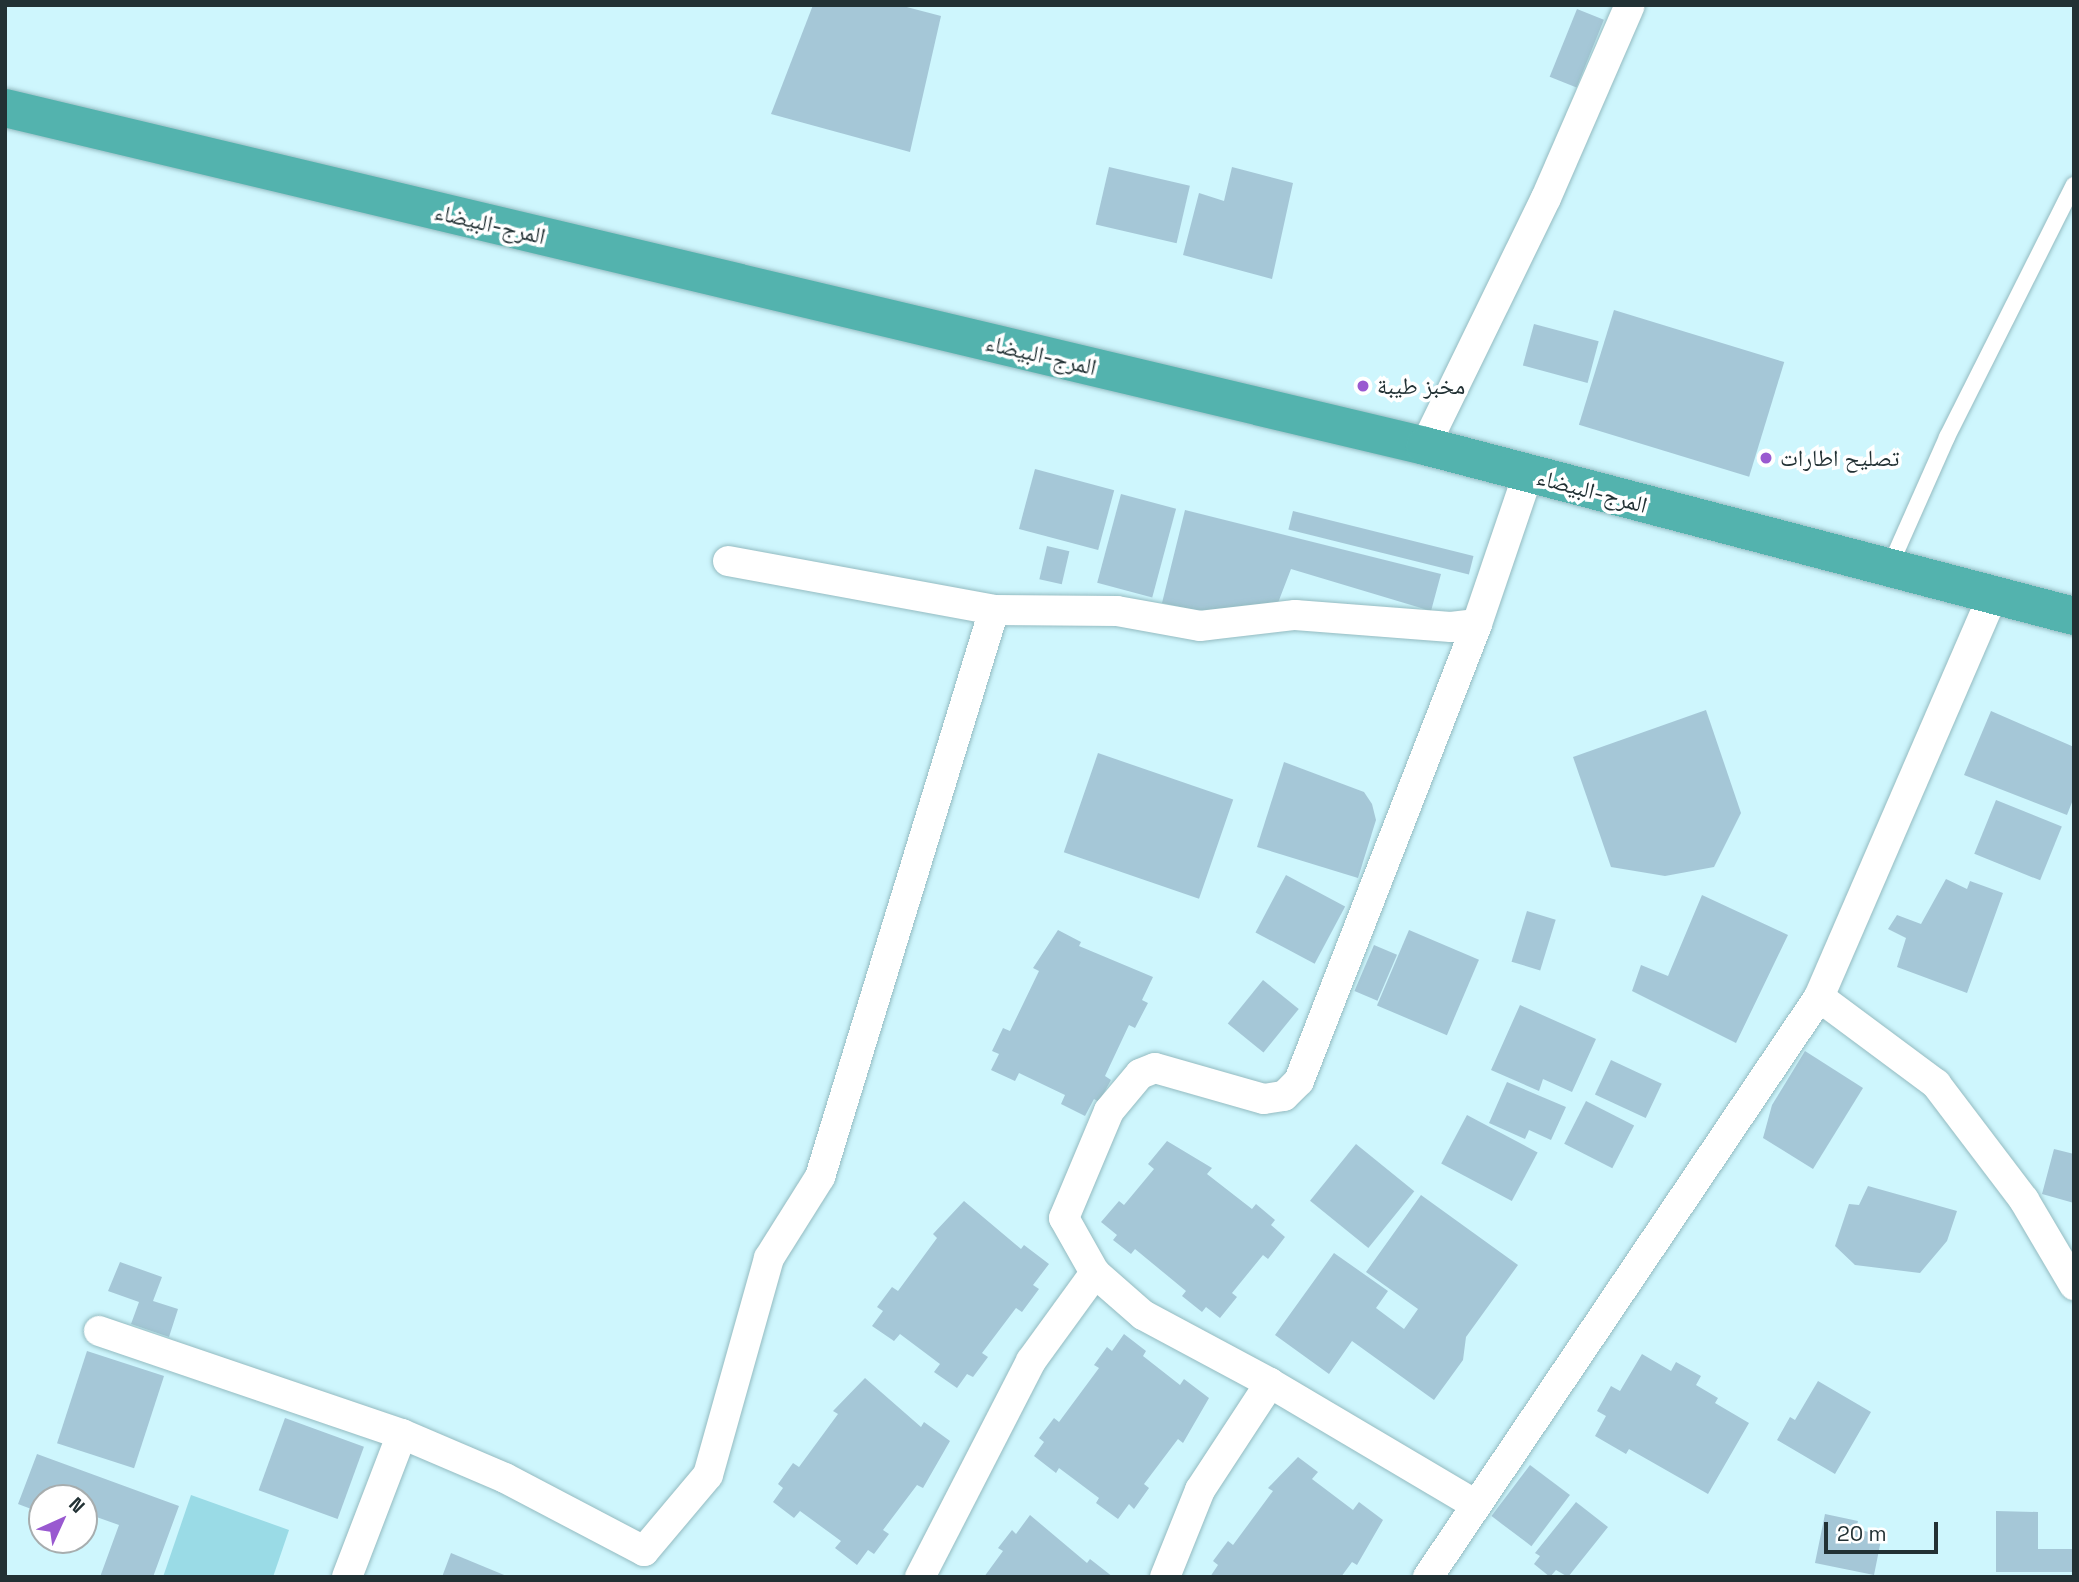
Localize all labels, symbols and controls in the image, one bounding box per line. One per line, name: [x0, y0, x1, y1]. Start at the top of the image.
street label: المرج-البيضاء: [432, 198, 548, 250]
street label: المرج-البيضاء: [983, 329, 1099, 381]
place label: مخبز طيبة: [1377, 372, 1465, 400]
marker: مخبز طيبة: [1355, 378, 1371, 394]
place label: تصليح اطارات: [1780, 444, 1900, 472]
marker: تصليح اطارات: [1758, 450, 1774, 466]
street label: المرج-البيضاء: [1534, 463, 1650, 519]
north arrow: [28, 1484, 98, 1554]
text: N: [63, 1492, 90, 1519]
scale bar: [1827, 1508, 1941, 1552]
text: 20 m: [1837, 1520, 1887, 1547]

